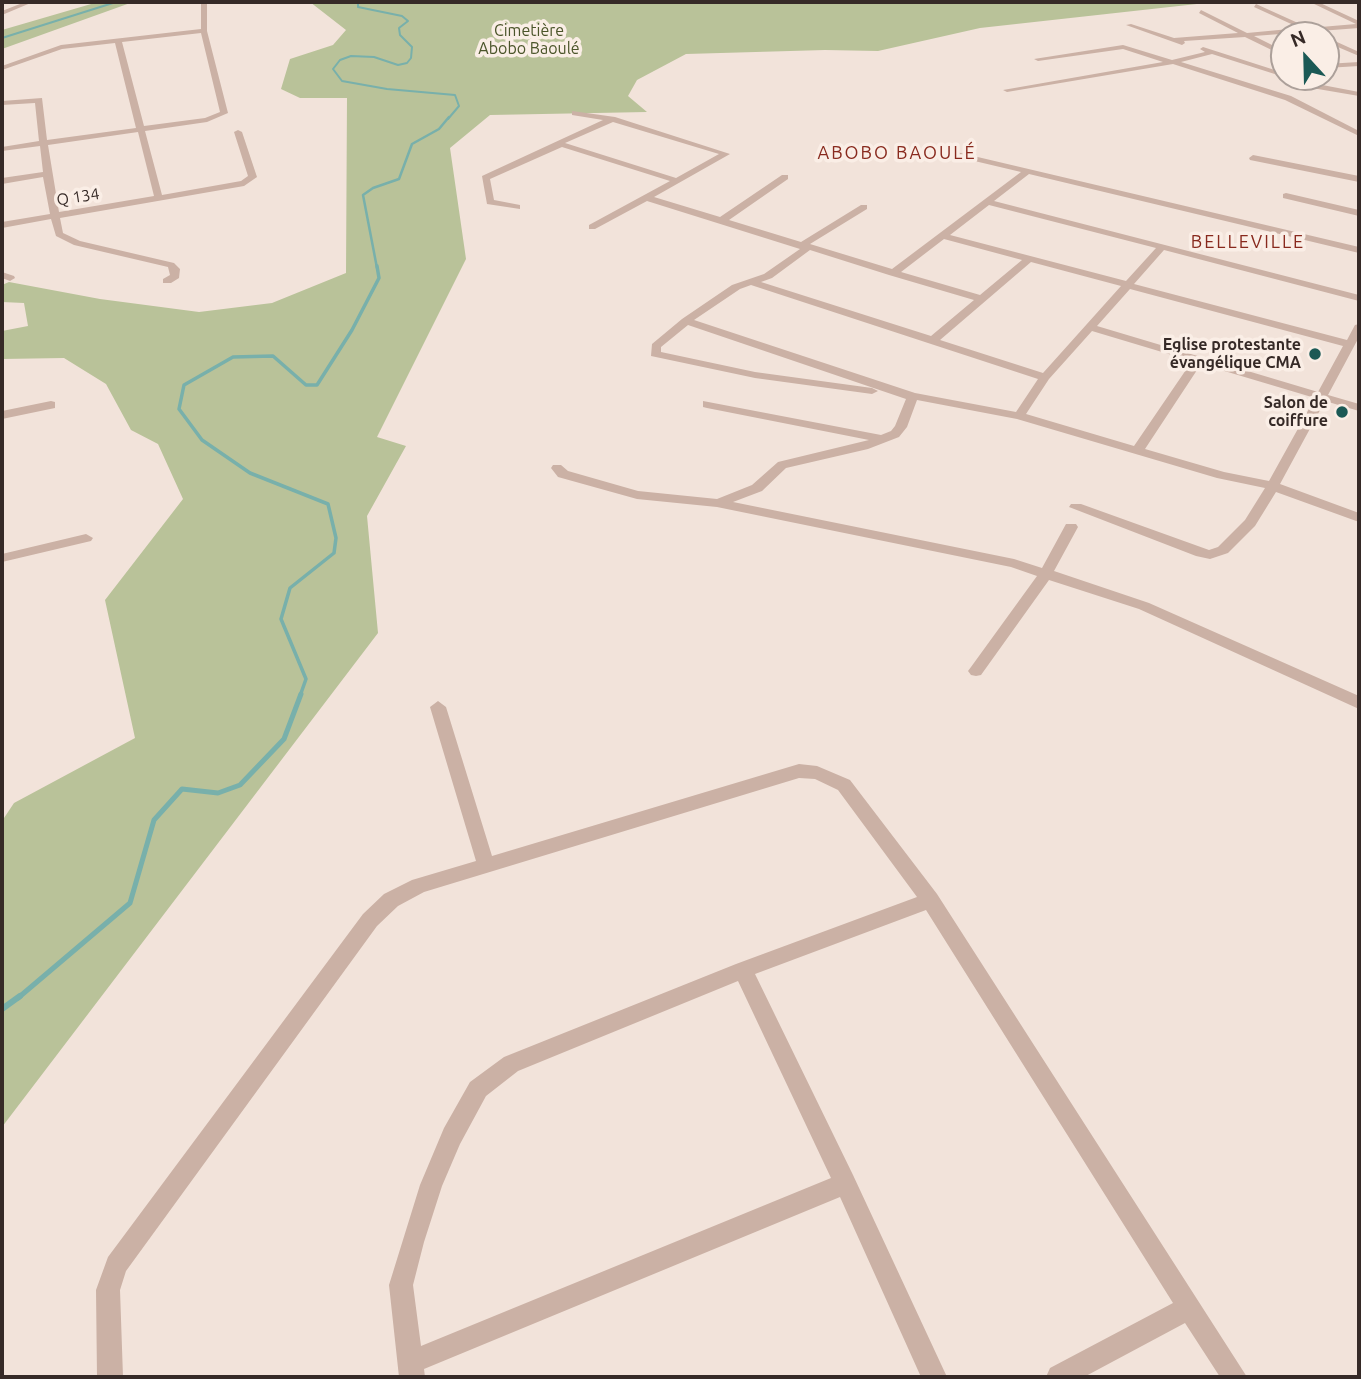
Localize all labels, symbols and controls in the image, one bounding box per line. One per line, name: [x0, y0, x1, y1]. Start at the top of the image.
park label: Cimetière Abobo Baoulé: [478, 21, 580, 59]
north arrow: [1270, 21, 1340, 91]
text: N: [1287, 26, 1309, 51]
district label: ABOBO BAOULÉ: [819, 142, 975, 164]
street label: Q 134: [55, 184, 101, 210]
district label: BELLEVILLE: [1192, 231, 1304, 253]
place label: Eglise protestante évangélique CMA: [1163, 335, 1301, 373]
marker: Eglise protestante évangélique CMA: [1307, 346, 1323, 362]
place label: Salon de coiffure: [1264, 393, 1328, 431]
marker: Salon de coiffure: [1334, 404, 1350, 420]

